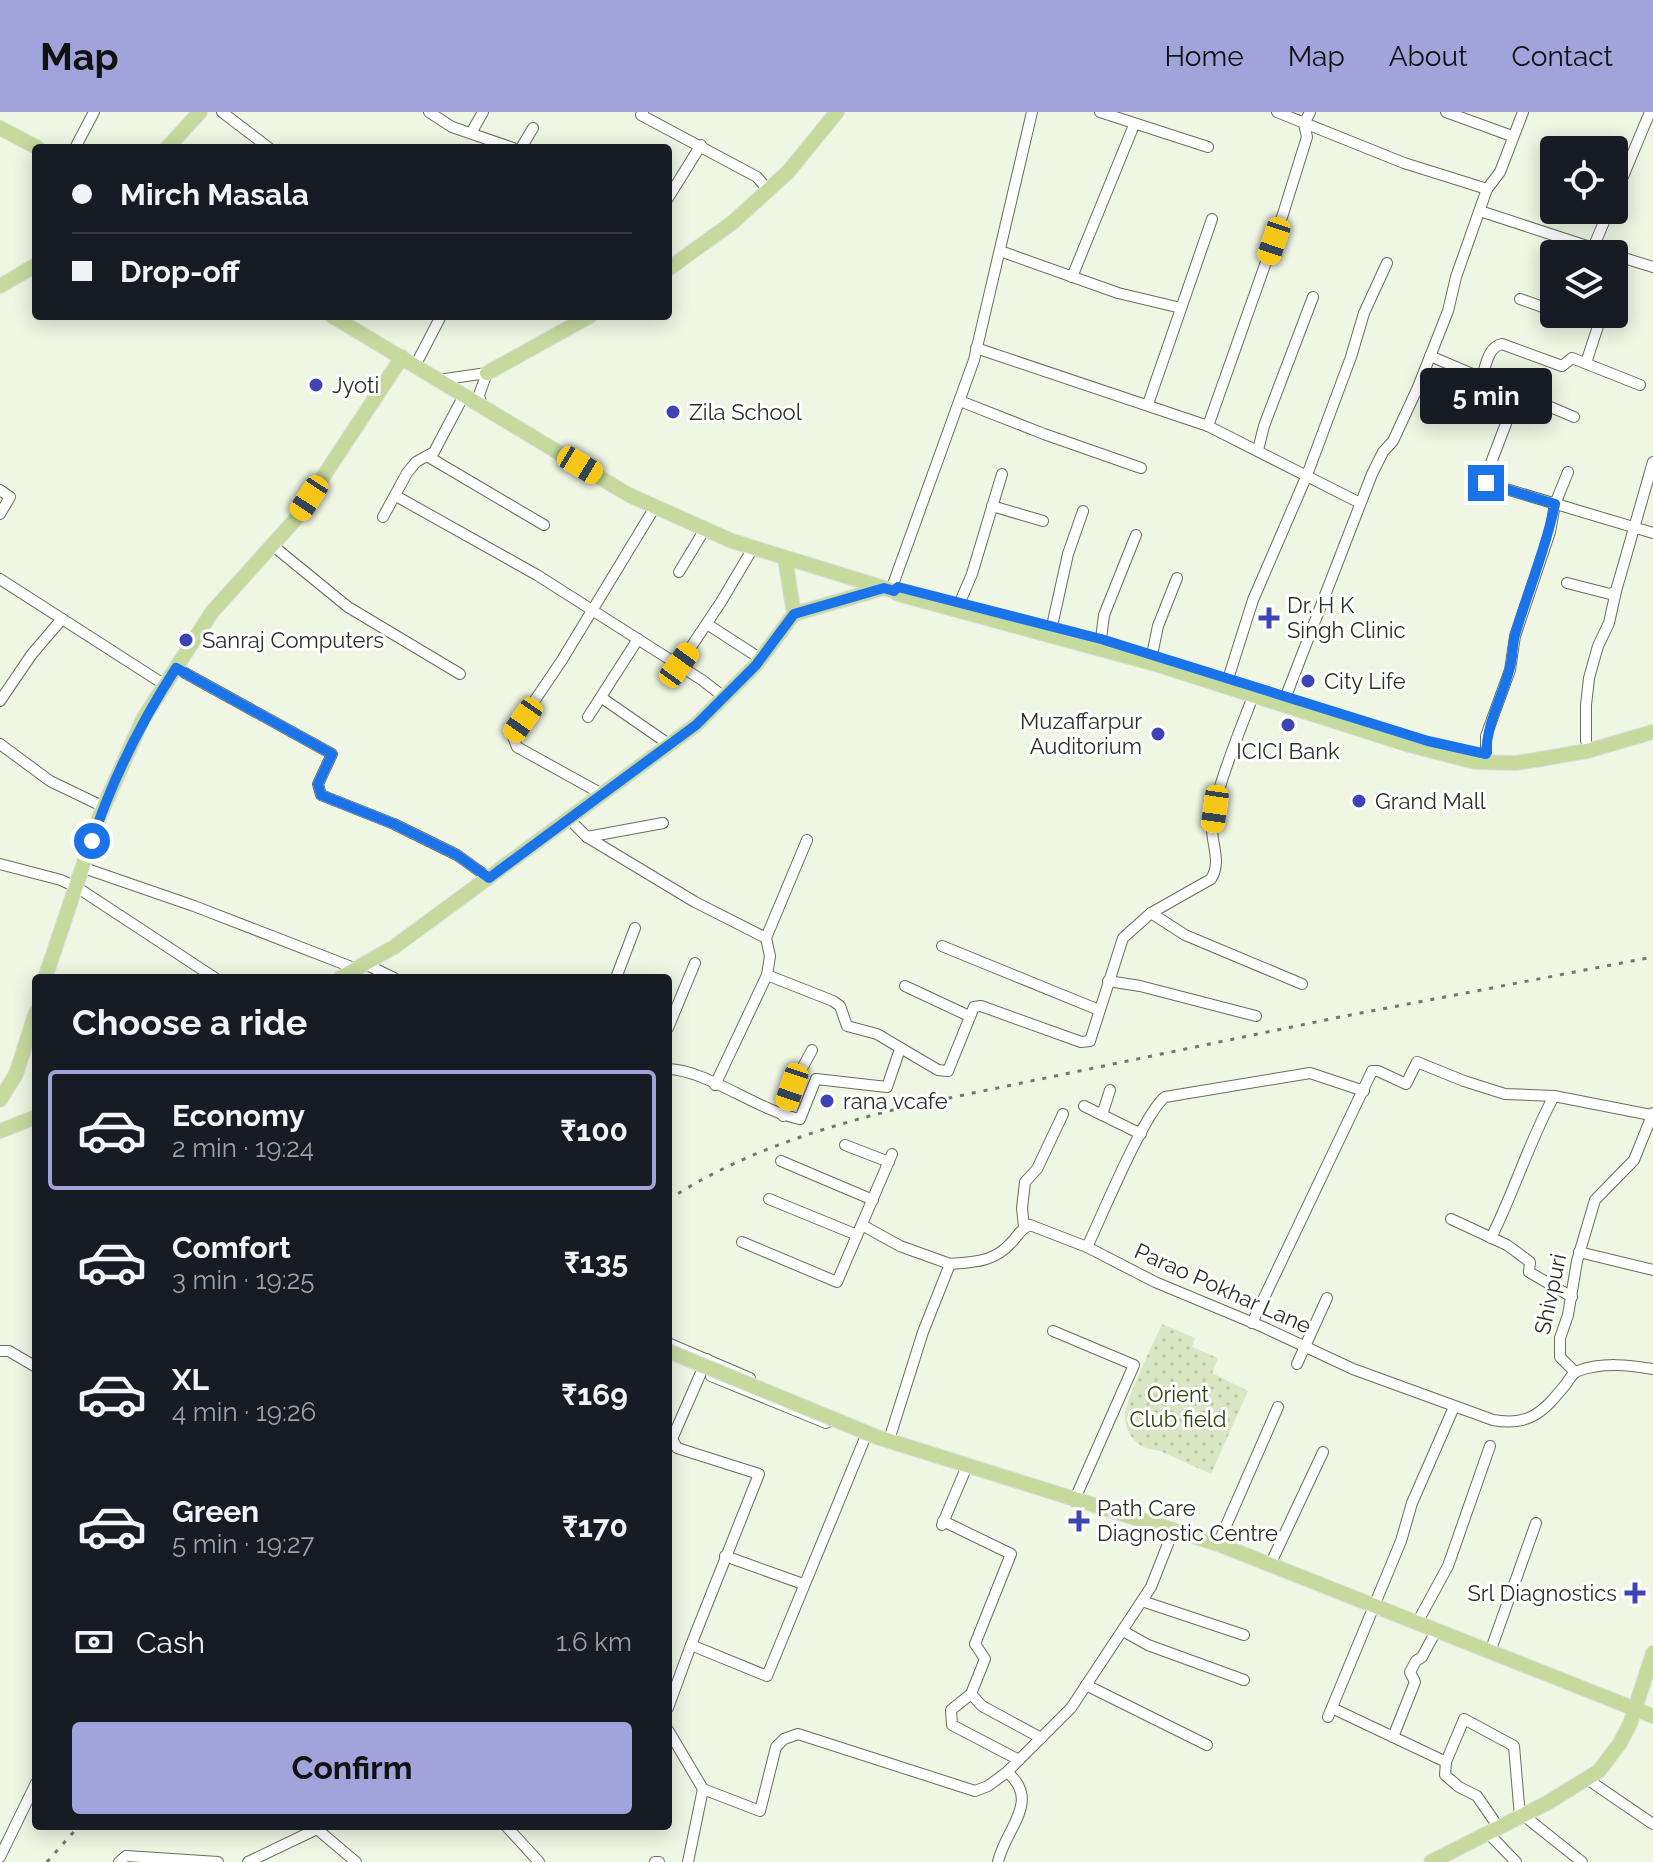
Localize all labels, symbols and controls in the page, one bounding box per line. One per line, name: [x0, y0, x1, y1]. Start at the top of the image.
text: Map: [40, 34, 119, 79]
text: Home: [1164, 40, 1244, 73]
text: Map: [1288, 40, 1345, 73]
text: About: [1389, 40, 1468, 73]
text: Contact: [1512, 40, 1613, 73]
map controls: [1540, 136, 1628, 328]
button: locate: [1540, 136, 1628, 224]
text: Mirch Masala: [120, 177, 309, 212]
car: [1255, 214, 1293, 268]
button: layers: [1540, 240, 1628, 328]
text: Drop-off: [120, 254, 240, 289]
callout: 5 min: [1420, 367, 1552, 423]
place label: Jyoti: [332, 372, 379, 398]
marker: Jyoti: [307, 376, 325, 394]
text: 5 min: [1452, 381, 1520, 411]
place label: Zila School: [689, 399, 802, 425]
marker: Zila School: [664, 403, 682, 421]
car: [553, 442, 607, 488]
route end: [1468, 465, 1504, 501]
car: [286, 471, 332, 525]
place label: Dr. H K Singh Clinic: [1287, 592, 1406, 643]
marker: Dr. H K Singh Clinic: [1258, 607, 1280, 629]
place label: Sanraj Computers: [202, 627, 384, 653]
marker: Sanraj Computers: [177, 631, 195, 649]
car: [655, 639, 703, 691]
place label: City Life: [1324, 668, 1406, 694]
marker: City Life: [1299, 672, 1317, 690]
car: [499, 693, 547, 747]
place label: Muzaffarpur Auditorium: [1020, 708, 1142, 759]
marker: ICICI Bank: [1279, 716, 1297, 734]
marker: Muzaffarpur Auditorium: [1149, 725, 1167, 743]
place label: ICICI Bank: [1236, 738, 1340, 764]
car: [1200, 784, 1230, 834]
place label: Grand Mall: [1375, 788, 1486, 814]
marker: Grand Mall: [1350, 792, 1368, 810]
route start: [74, 823, 110, 859]
text: Choose a ride: [72, 1001, 307, 1043]
car: [773, 1060, 811, 1114]
place label: rana vcafe: [843, 1088, 948, 1114]
marker: rana vcafe: [818, 1092, 836, 1110]
icon: car: [76, 1094, 148, 1166]
text: Economy: [172, 1098, 305, 1133]
text: ₹100: [560, 1113, 628, 1148]
text: 2 min · 19:24: [172, 1133, 314, 1163]
icon: car: [76, 1226, 148, 1298]
text: Comfort: [172, 1230, 291, 1265]
street label: Parao Pokhar Lane: [1131, 1237, 1315, 1339]
text: ₹135: [564, 1245, 628, 1280]
street label: Shivpuri: [1529, 1251, 1571, 1337]
text: 3 min · 19:25: [172, 1265, 314, 1295]
icon: car: [76, 1358, 148, 1430]
text: XL: [172, 1362, 209, 1397]
text: ₹169: [561, 1377, 628, 1412]
park label: Orient Club field: [1130, 1381, 1227, 1432]
text: 4 min · 19:26: [172, 1397, 316, 1427]
icon: car: [76, 1490, 148, 1562]
text: Green: [172, 1494, 259, 1529]
place label: Path Care Diagnostic Centre: [1097, 1495, 1278, 1546]
text: ₹170: [562, 1509, 628, 1544]
marker: Path Care Diagnostic Centre: [1068, 1510, 1090, 1532]
text: 5 min · 19:27: [172, 1529, 314, 1559]
place label: Srl Diagnostics: [1467, 1580, 1617, 1606]
marker: Srl Diagnostics: [1624, 1582, 1646, 1604]
icon: cash: [72, 1620, 116, 1664]
text: Cash: [136, 1625, 205, 1660]
text: 1.6 km: [556, 1627, 632, 1657]
button: Confirm: [72, 1722, 632, 1814]

